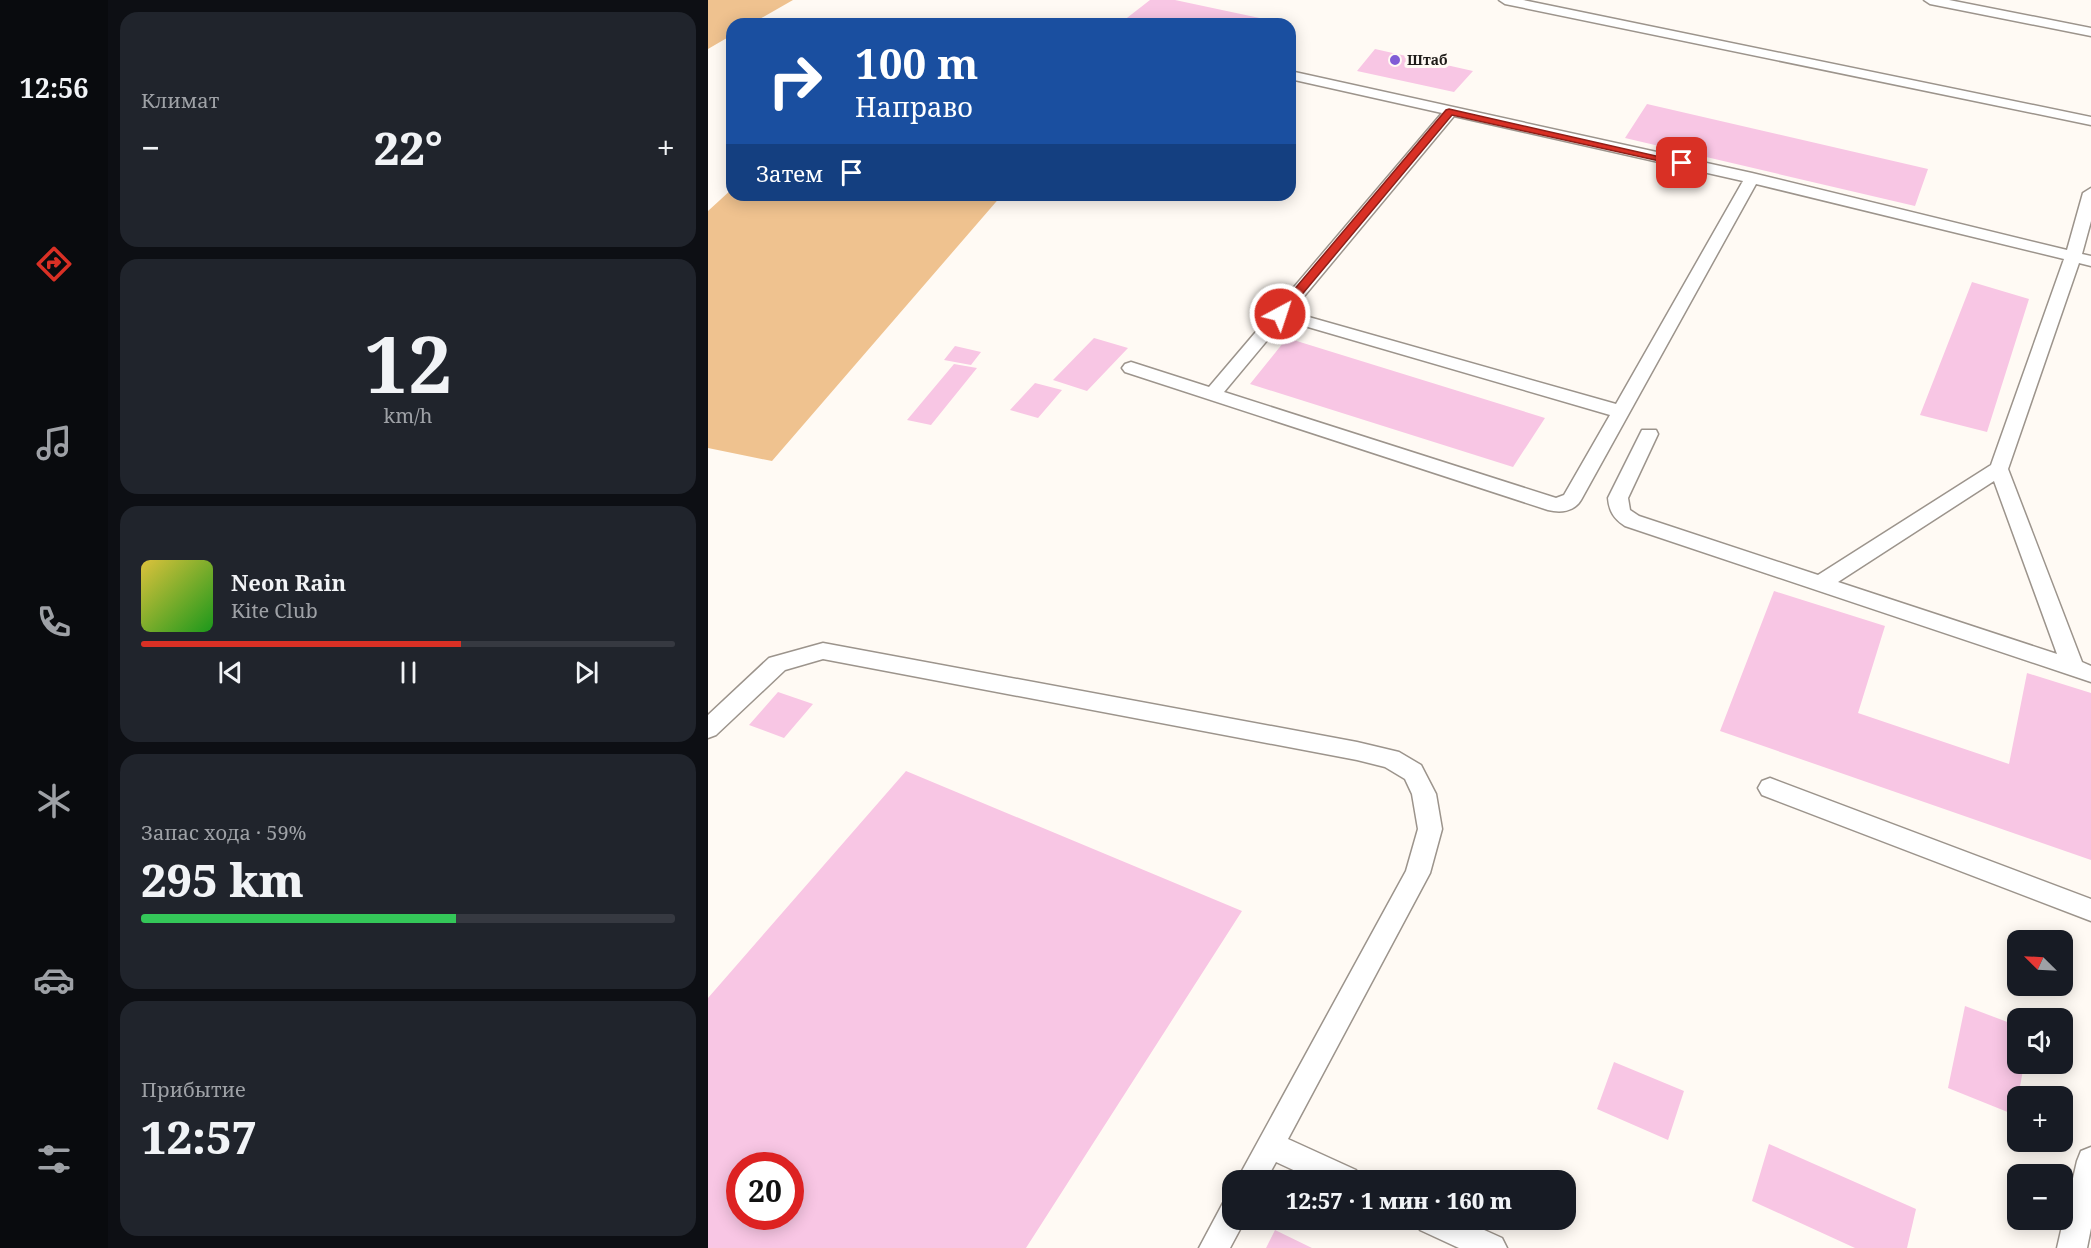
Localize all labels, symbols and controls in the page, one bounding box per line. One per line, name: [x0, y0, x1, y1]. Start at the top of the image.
text: 100 m: [855, 34, 979, 91]
icon: right: [756, 42, 834, 120]
place label: Штаб: [1407, 50, 1448, 69]
marker: Штаб: [1388, 53, 1402, 67]
text: 12:56: [19, 69, 89, 106]
text: Климат: [141, 87, 219, 114]
text: Направо: [855, 88, 973, 125]
text: 22°: [374, 117, 443, 178]
text: −: [141, 125, 160, 170]
text: +: [657, 125, 675, 170]
pin: [1656, 137, 1707, 188]
icon: arrive: [1665, 146, 1698, 179]
icon: arrive: [835, 156, 868, 189]
text: Затем: [756, 158, 823, 188]
icon: directions: [33, 243, 75, 285]
position arrow: [1248, 282, 1312, 346]
text: 12: [364, 310, 452, 416]
text: km/h: [383, 402, 433, 429]
icon: music: [33, 422, 75, 464]
text: Neon Rain: [231, 567, 346, 597]
text: Kite Club: [231, 597, 318, 624]
icon: phone: [33, 601, 75, 643]
icon: previous: [214, 656, 247, 689]
icon: pause: [392, 656, 425, 689]
icon: next: [570, 656, 603, 689]
icon: climate: [33, 780, 75, 822]
text: Запас хода · 59%: [141, 819, 306, 846]
text: 295 km: [141, 849, 304, 910]
north arrow: [2007, 930, 2073, 996]
map controls: [2007, 930, 2073, 1230]
icon: car: [33, 959, 75, 1001]
button: sound: [2007, 1008, 2073, 1074]
text: Прибытие: [141, 1076, 246, 1103]
button: +: [2007, 1086, 2073, 1152]
text: 12:57: [141, 1106, 257, 1167]
icon: filters: [33, 1138, 75, 1180]
speed limit sign: 20: [726, 1152, 804, 1230]
button: −: [2007, 1164, 2073, 1230]
text: 12:57 · 1 мин · 160 m: [1286, 1185, 1512, 1215]

